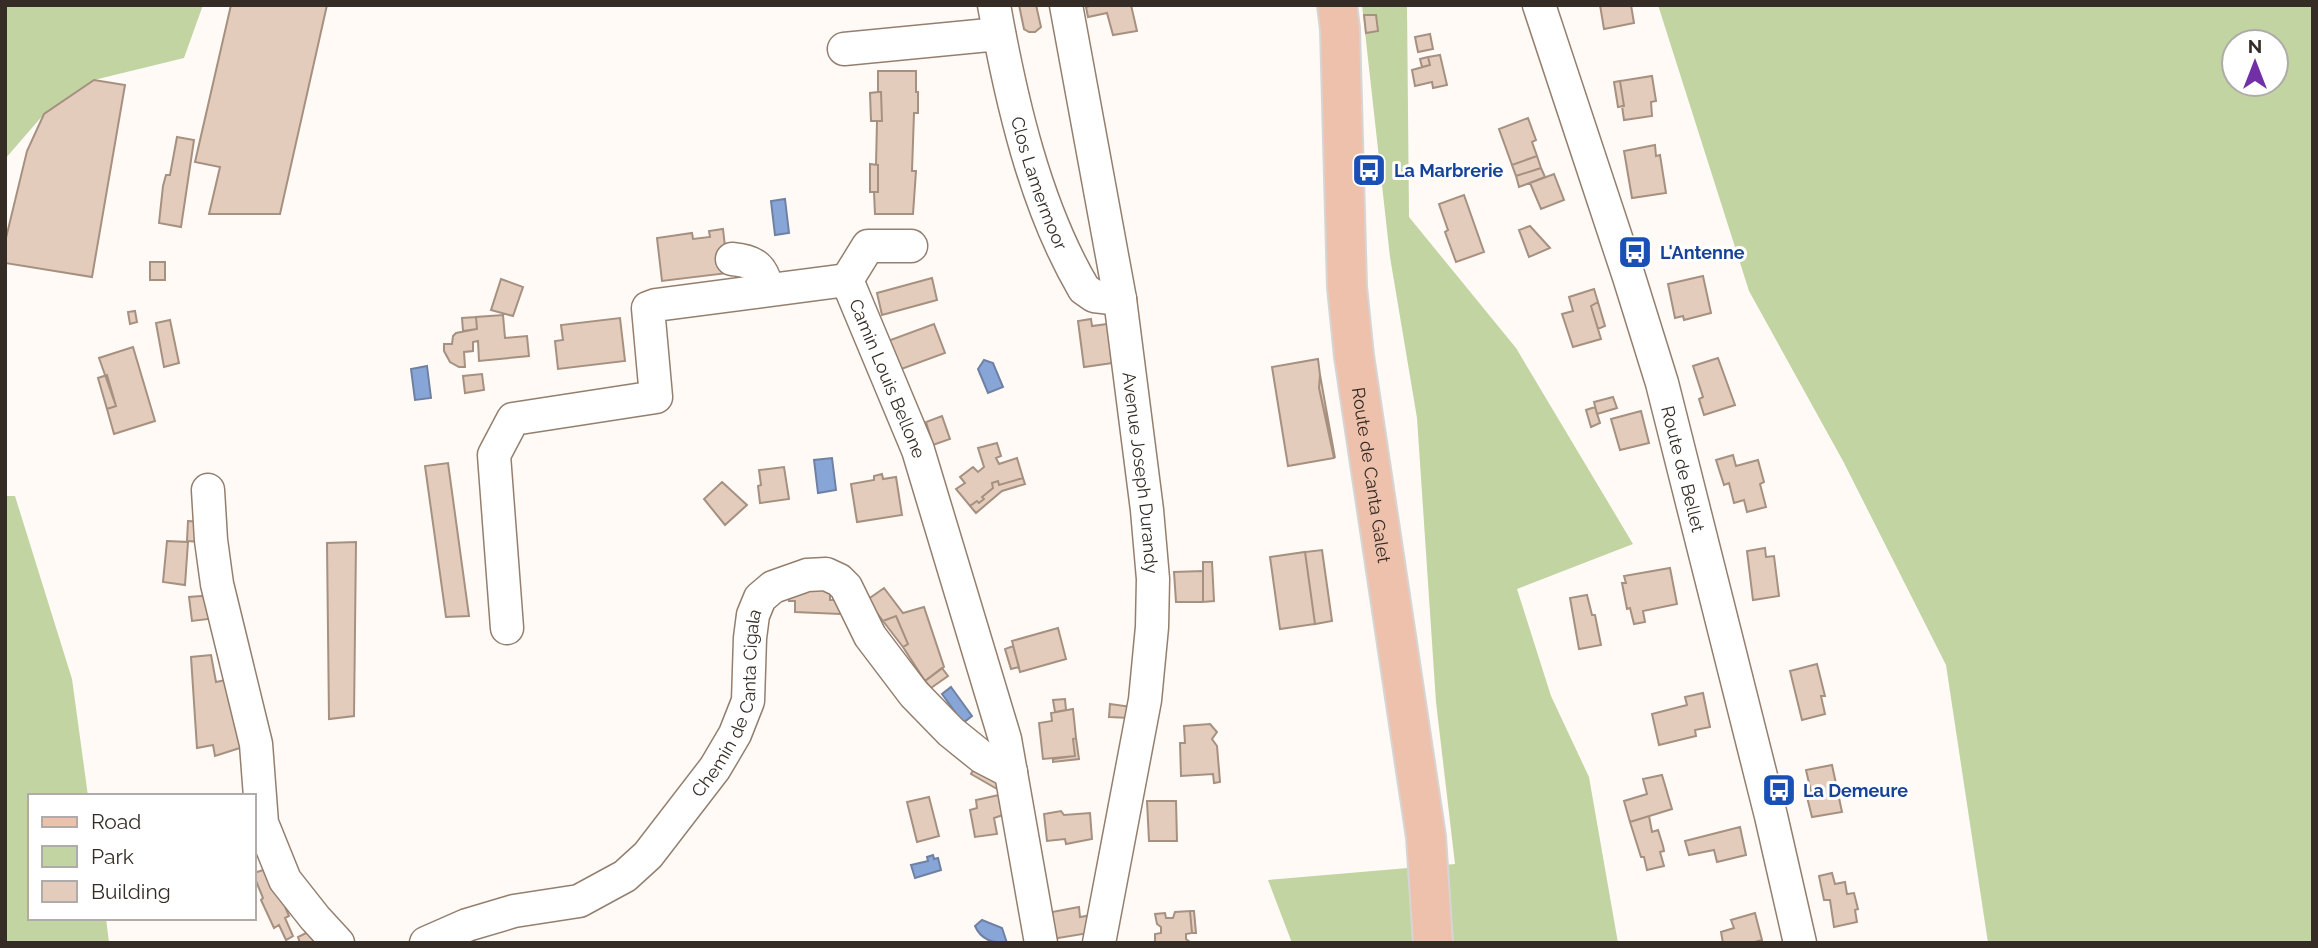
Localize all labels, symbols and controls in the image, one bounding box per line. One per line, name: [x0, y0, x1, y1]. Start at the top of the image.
north arrow: [2220, 28, 2290, 98]
text: N: [2248, 35, 2262, 57]
street label: Clos Lamermoor: [1007, 114, 1073, 254]
bus stop icon: La Marbrerie: [1350, 151, 1388, 189]
place label: La Marbrerie: [1394, 160, 1504, 181]
bus stop icon: L'Antenne: [1616, 233, 1654, 271]
place label: L'Antenne: [1660, 242, 1745, 263]
street label: Camin Louis Bellone: [845, 295, 930, 461]
street label: Avenue Joseph Durandy: [1119, 371, 1163, 575]
street label: Route de Canta Galet: [1348, 386, 1395, 564]
street label: Route de Bellet: [1658, 404, 1710, 534]
street label: Chemin de Canta Cigala: [687, 605, 765, 801]
bus stop icon: La Demeure: [1760, 771, 1798, 809]
place label: La Demeure: [1803, 780, 1908, 801]
legend: [28, 794, 256, 920]
text: Road: [91, 809, 141, 834]
text: Park: [91, 844, 134, 869]
text: Building: [91, 879, 171, 904]

